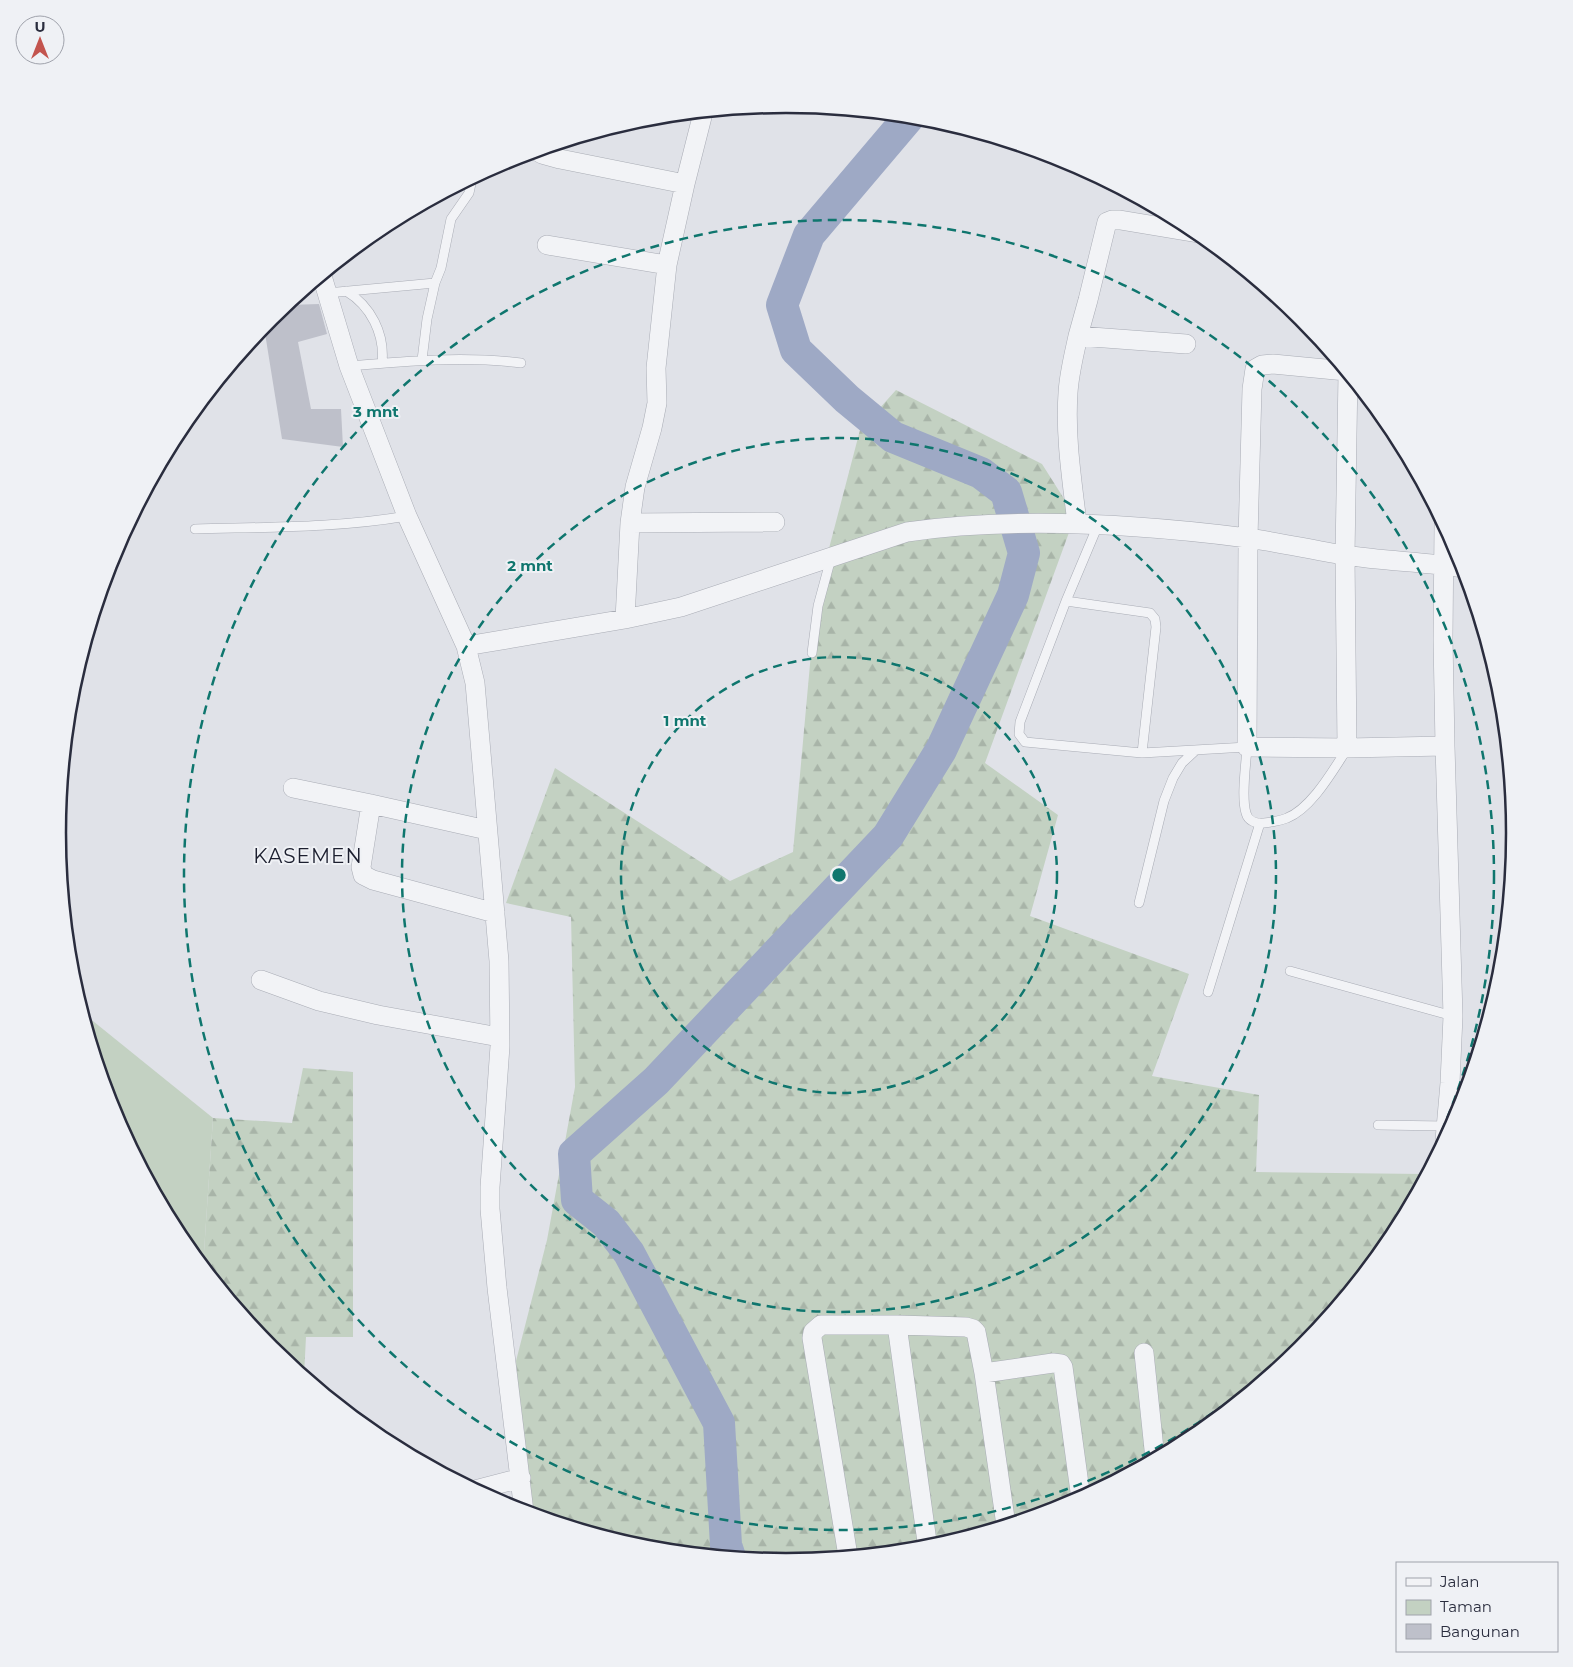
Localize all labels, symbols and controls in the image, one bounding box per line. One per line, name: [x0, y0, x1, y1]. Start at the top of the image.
north arrow: [15, 15, 65, 65]
text: U: [34, 18, 46, 36]
text: 3 mnt: [352, 402, 399, 421]
text: 2 mnt: [507, 556, 553, 575]
text: 1 mnt: [664, 711, 707, 730]
district label: KASEMEN: [253, 844, 363, 868]
centre of rings: [830, 866, 848, 884]
legend: [1396, 1562, 1558, 1652]
text: Jalan: [1439, 1572, 1479, 1591]
text: Taman: [1440, 1597, 1492, 1616]
text: Bangunan: [1440, 1622, 1520, 1641]

